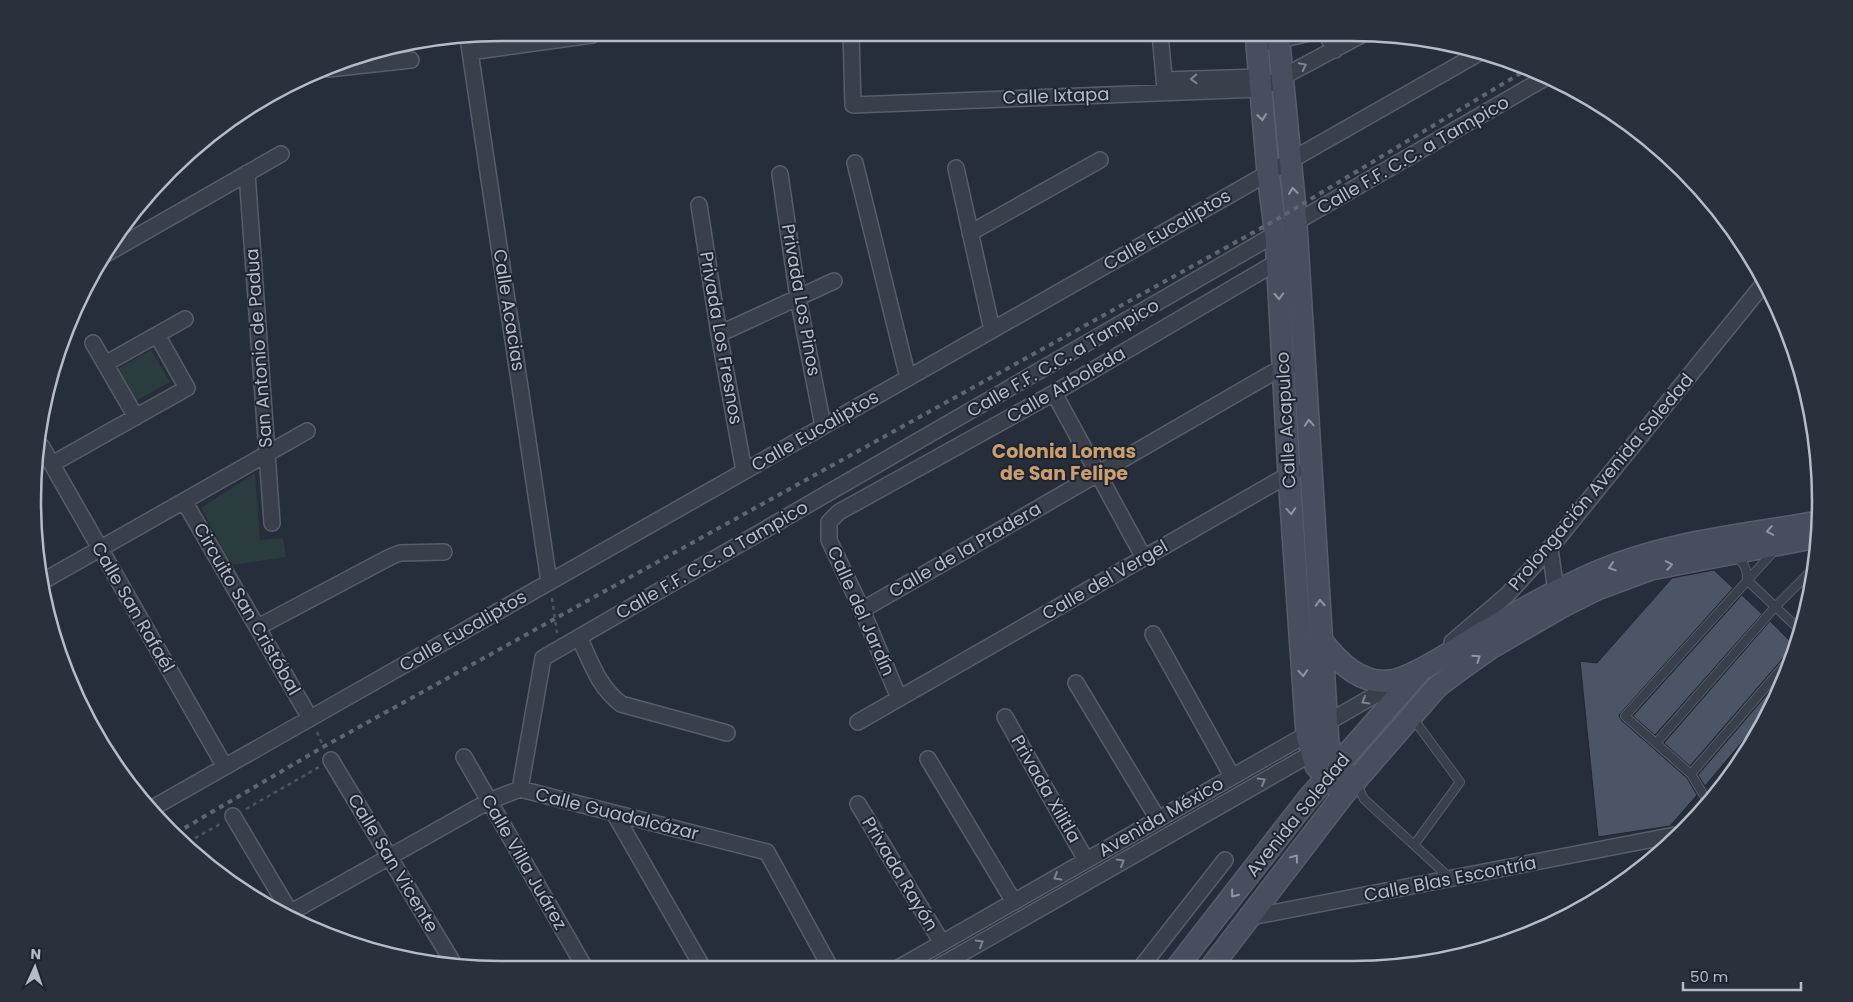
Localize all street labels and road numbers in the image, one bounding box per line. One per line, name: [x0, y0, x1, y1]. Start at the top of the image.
street label: Calle Ixtapa: [1002, 81, 1110, 110]
street label: Calle F.F. C.C. a Tampico: [1312, 89, 1513, 220]
street label: Calle Eucaliptos: [1098, 183, 1235, 276]
street label: Privada Los Pinos: [776, 222, 827, 378]
street label: Calle Acacias: [488, 247, 531, 373]
street label: San Antonio de Padua: [239, 248, 278, 448]
street label: Privada Los Fresnos: [694, 249, 749, 426]
street label: Calle F.F. C.C. a Tampico: [962, 292, 1163, 423]
street label: Calle Arboleda: [1002, 340, 1130, 429]
street label: Calle Acapulco: [1269, 351, 1302, 489]
street label: Prolongación Avenida Soledad: [1502, 368, 1699, 596]
street label: Calle Eucaliptos: [746, 384, 883, 477]
street label: Calle F.F. C.C. a Tampico: [611, 494, 812, 625]
street label: Calle de la Pradera: [884, 496, 1045, 603]
street label: Circuito San Cristóbal: [188, 518, 307, 699]
street label: Calle del Vergel: [1037, 533, 1172, 626]
street label: Calle San Rafaél: [86, 537, 181, 677]
street label: Calle del Jardín: [822, 542, 901, 680]
street label: Calle Eucaliptos: [394, 584, 531, 677]
street label: Privada Xilitla: [1005, 730, 1087, 847]
street label: Avenida Soledad: [1240, 747, 1355, 882]
street label: Avenida México: [1094, 771, 1228, 863]
street label: Calle Guadalcázar: [533, 781, 702, 846]
street label: Calle San Vicente: [342, 789, 445, 937]
street label: Calle Villa Juárez: [475, 789, 573, 934]
street label: Privada Rayón: [856, 812, 944, 936]
street label: Calle Blas Escontría: [1362, 850, 1538, 907]

